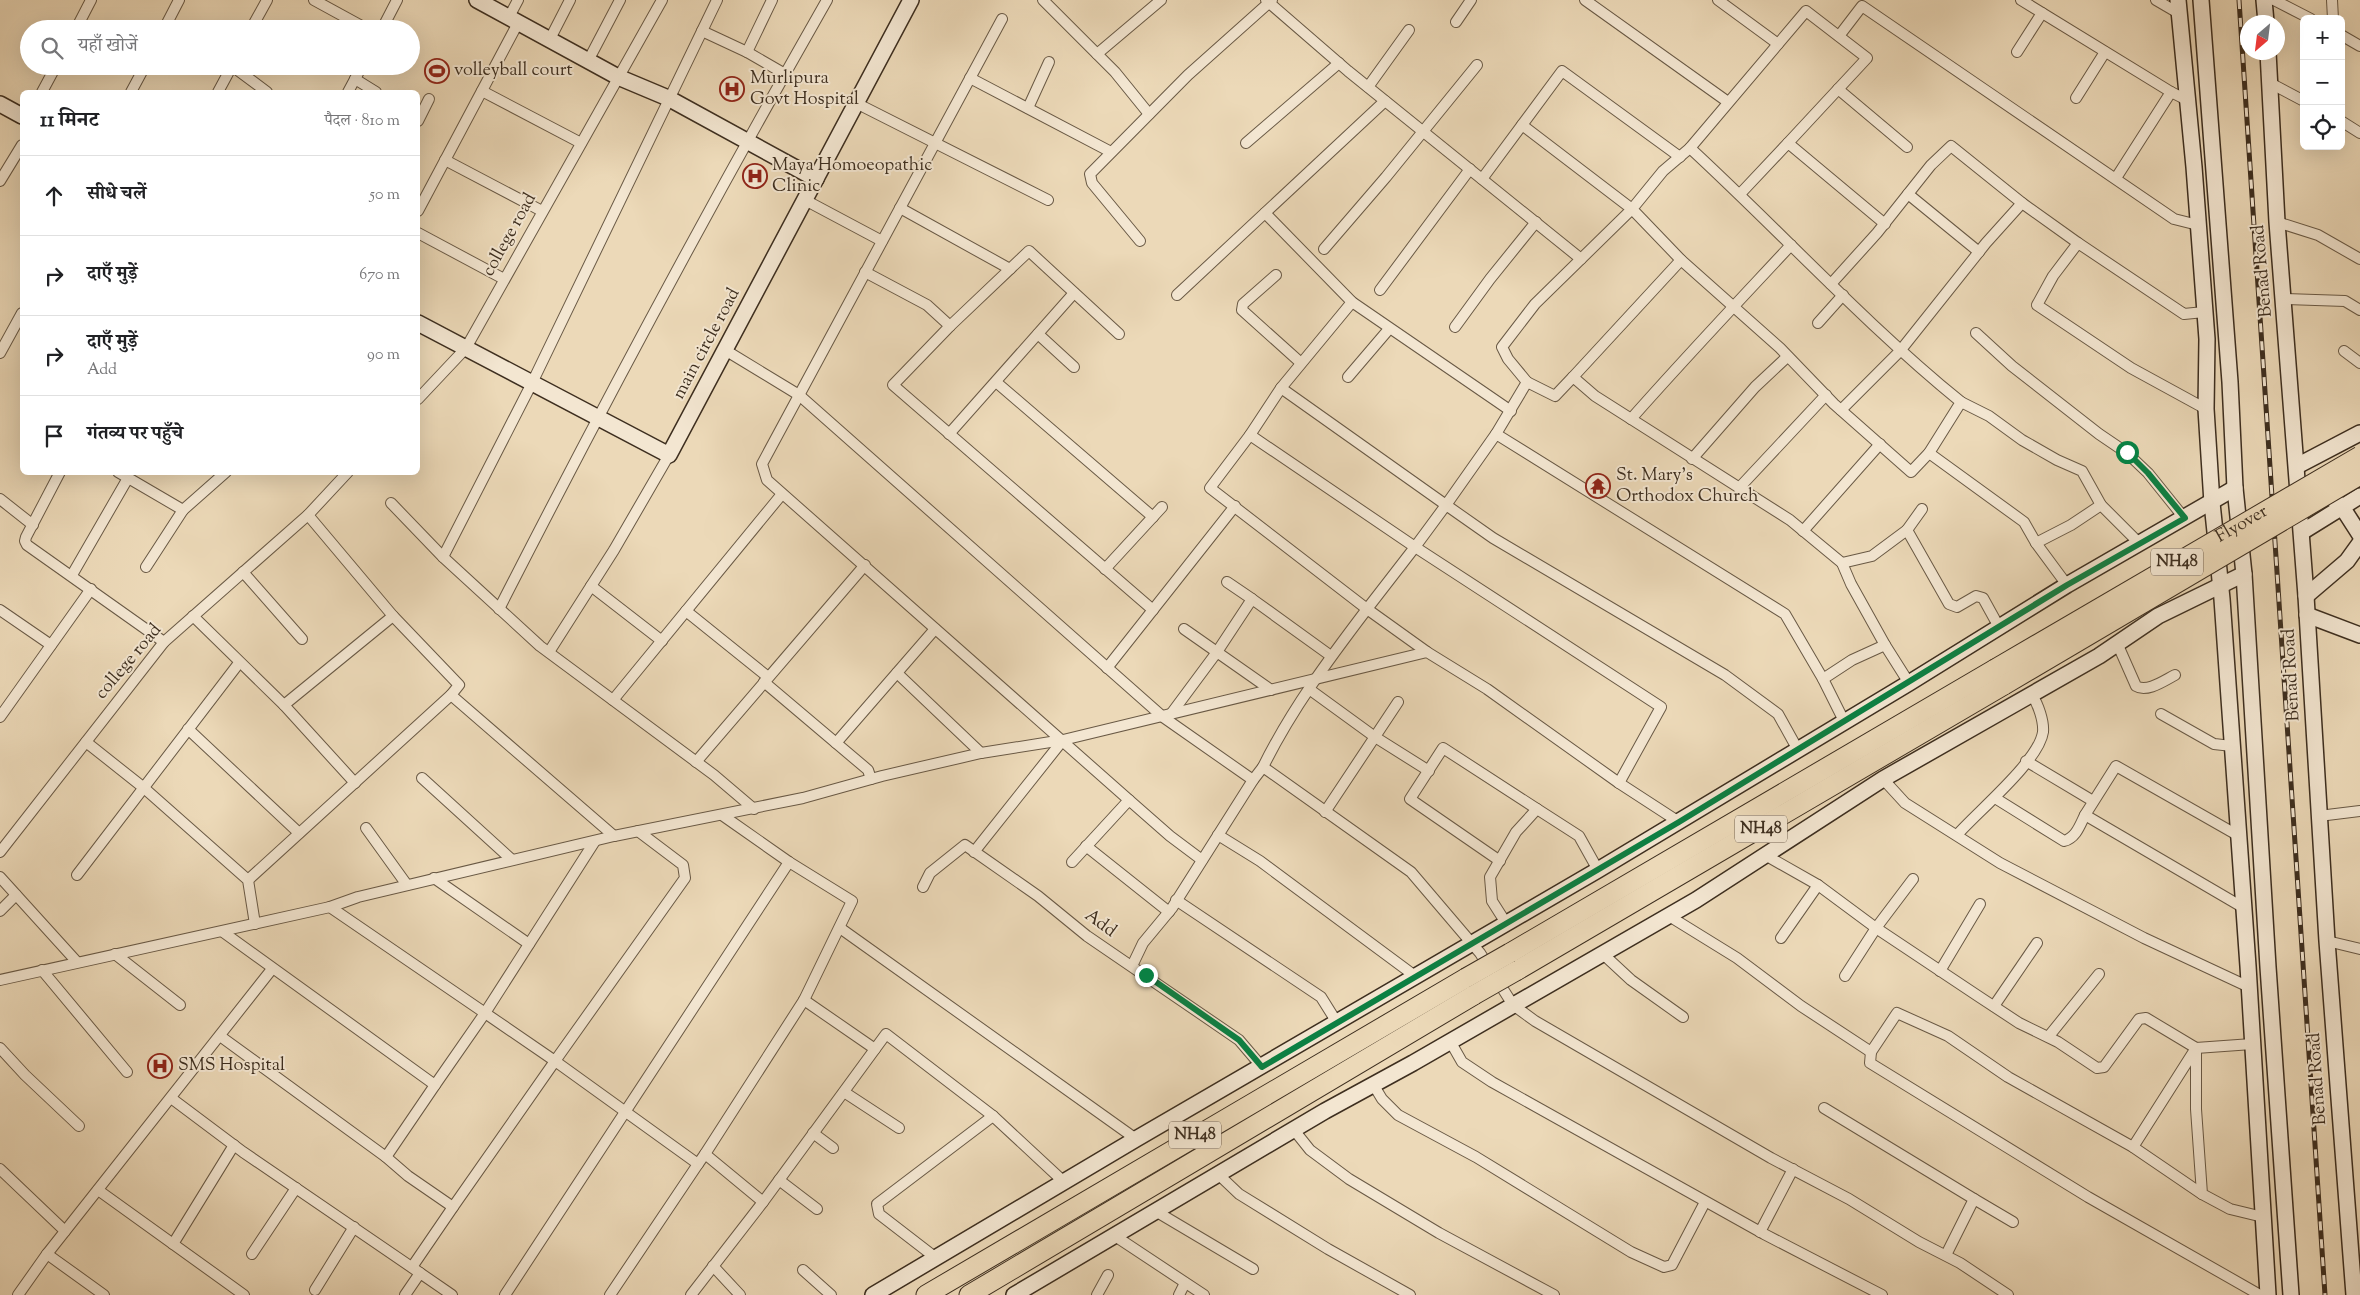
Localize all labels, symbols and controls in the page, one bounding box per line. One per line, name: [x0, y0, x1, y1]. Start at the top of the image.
north arrow: [2240, 15, 2285, 60]
map controls: [2300, 15, 2345, 150]
button: +: [2300, 15, 2345, 60]
search box: [20, 20, 420, 75]
text: यहाँ खोजें: [78, 33, 138, 60]
icon: search: [38, 34, 66, 62]
sports icon: volleyball court: [424, 58, 450, 84]
place label: volleyball court: [454, 58, 573, 84]
button: −: [2300, 60, 2345, 105]
place label: Murlipura Govt Hospital: [750, 66, 859, 113]
hospital icon: Murlipura Govt Hospital: [719, 76, 745, 102]
button: locate: [2300, 105, 2345, 150]
text: 11 मिनट: [40, 106, 99, 136]
text: पैदल · 810 m: [325, 110, 400, 133]
place label: Maya Homoeopathic Clinic: [772, 153, 932, 200]
hospital icon: Maya Homoeopathic Clinic: [742, 163, 768, 189]
text: सीधे चलें: [87, 181, 146, 208]
icon: ahead: [40, 182, 68, 210]
text: 50 m: [369, 184, 400, 207]
street label: college road: [476, 189, 544, 281]
street label: Benad Road: [2246, 224, 2280, 318]
text: दाएँ मुड़ें: [87, 261, 138, 288]
icon: right: [40, 262, 68, 290]
text: 670 m: [359, 264, 400, 287]
street label: main circle road: [667, 284, 747, 404]
text: दाएँ मुड़ें: [87, 329, 138, 356]
icon: right: [40, 342, 68, 370]
text: 90 m: [367, 344, 400, 367]
text: Add: [87, 359, 117, 382]
text: गंतव्य पर पहुँचे: [87, 421, 183, 448]
icon: arrive: [40, 422, 68, 450]
route start: [2116, 441, 2139, 464]
place label: St. Mary's Orthodox Church: [1616, 463, 1759, 510]
temple icon: St. Mary's Orthodox Church: [1585, 473, 1611, 499]
street label: Flyover: [2211, 499, 2273, 550]
road number: NH48: [2151, 548, 2203, 576]
street label: college road: [90, 618, 168, 706]
street label: Benad Road: [2277, 628, 2307, 722]
road number: NH48: [1735, 816, 1787, 842]
street label: Add: [1079, 904, 1121, 944]
route end: [1135, 964, 1158, 987]
street label: Benad Road: [2302, 1032, 2334, 1126]
hospital icon: SMS Hospital: [147, 1053, 173, 1079]
place label: SMS Hospital: [178, 1053, 285, 1079]
road number: NH48: [1169, 1122, 1221, 1148]

